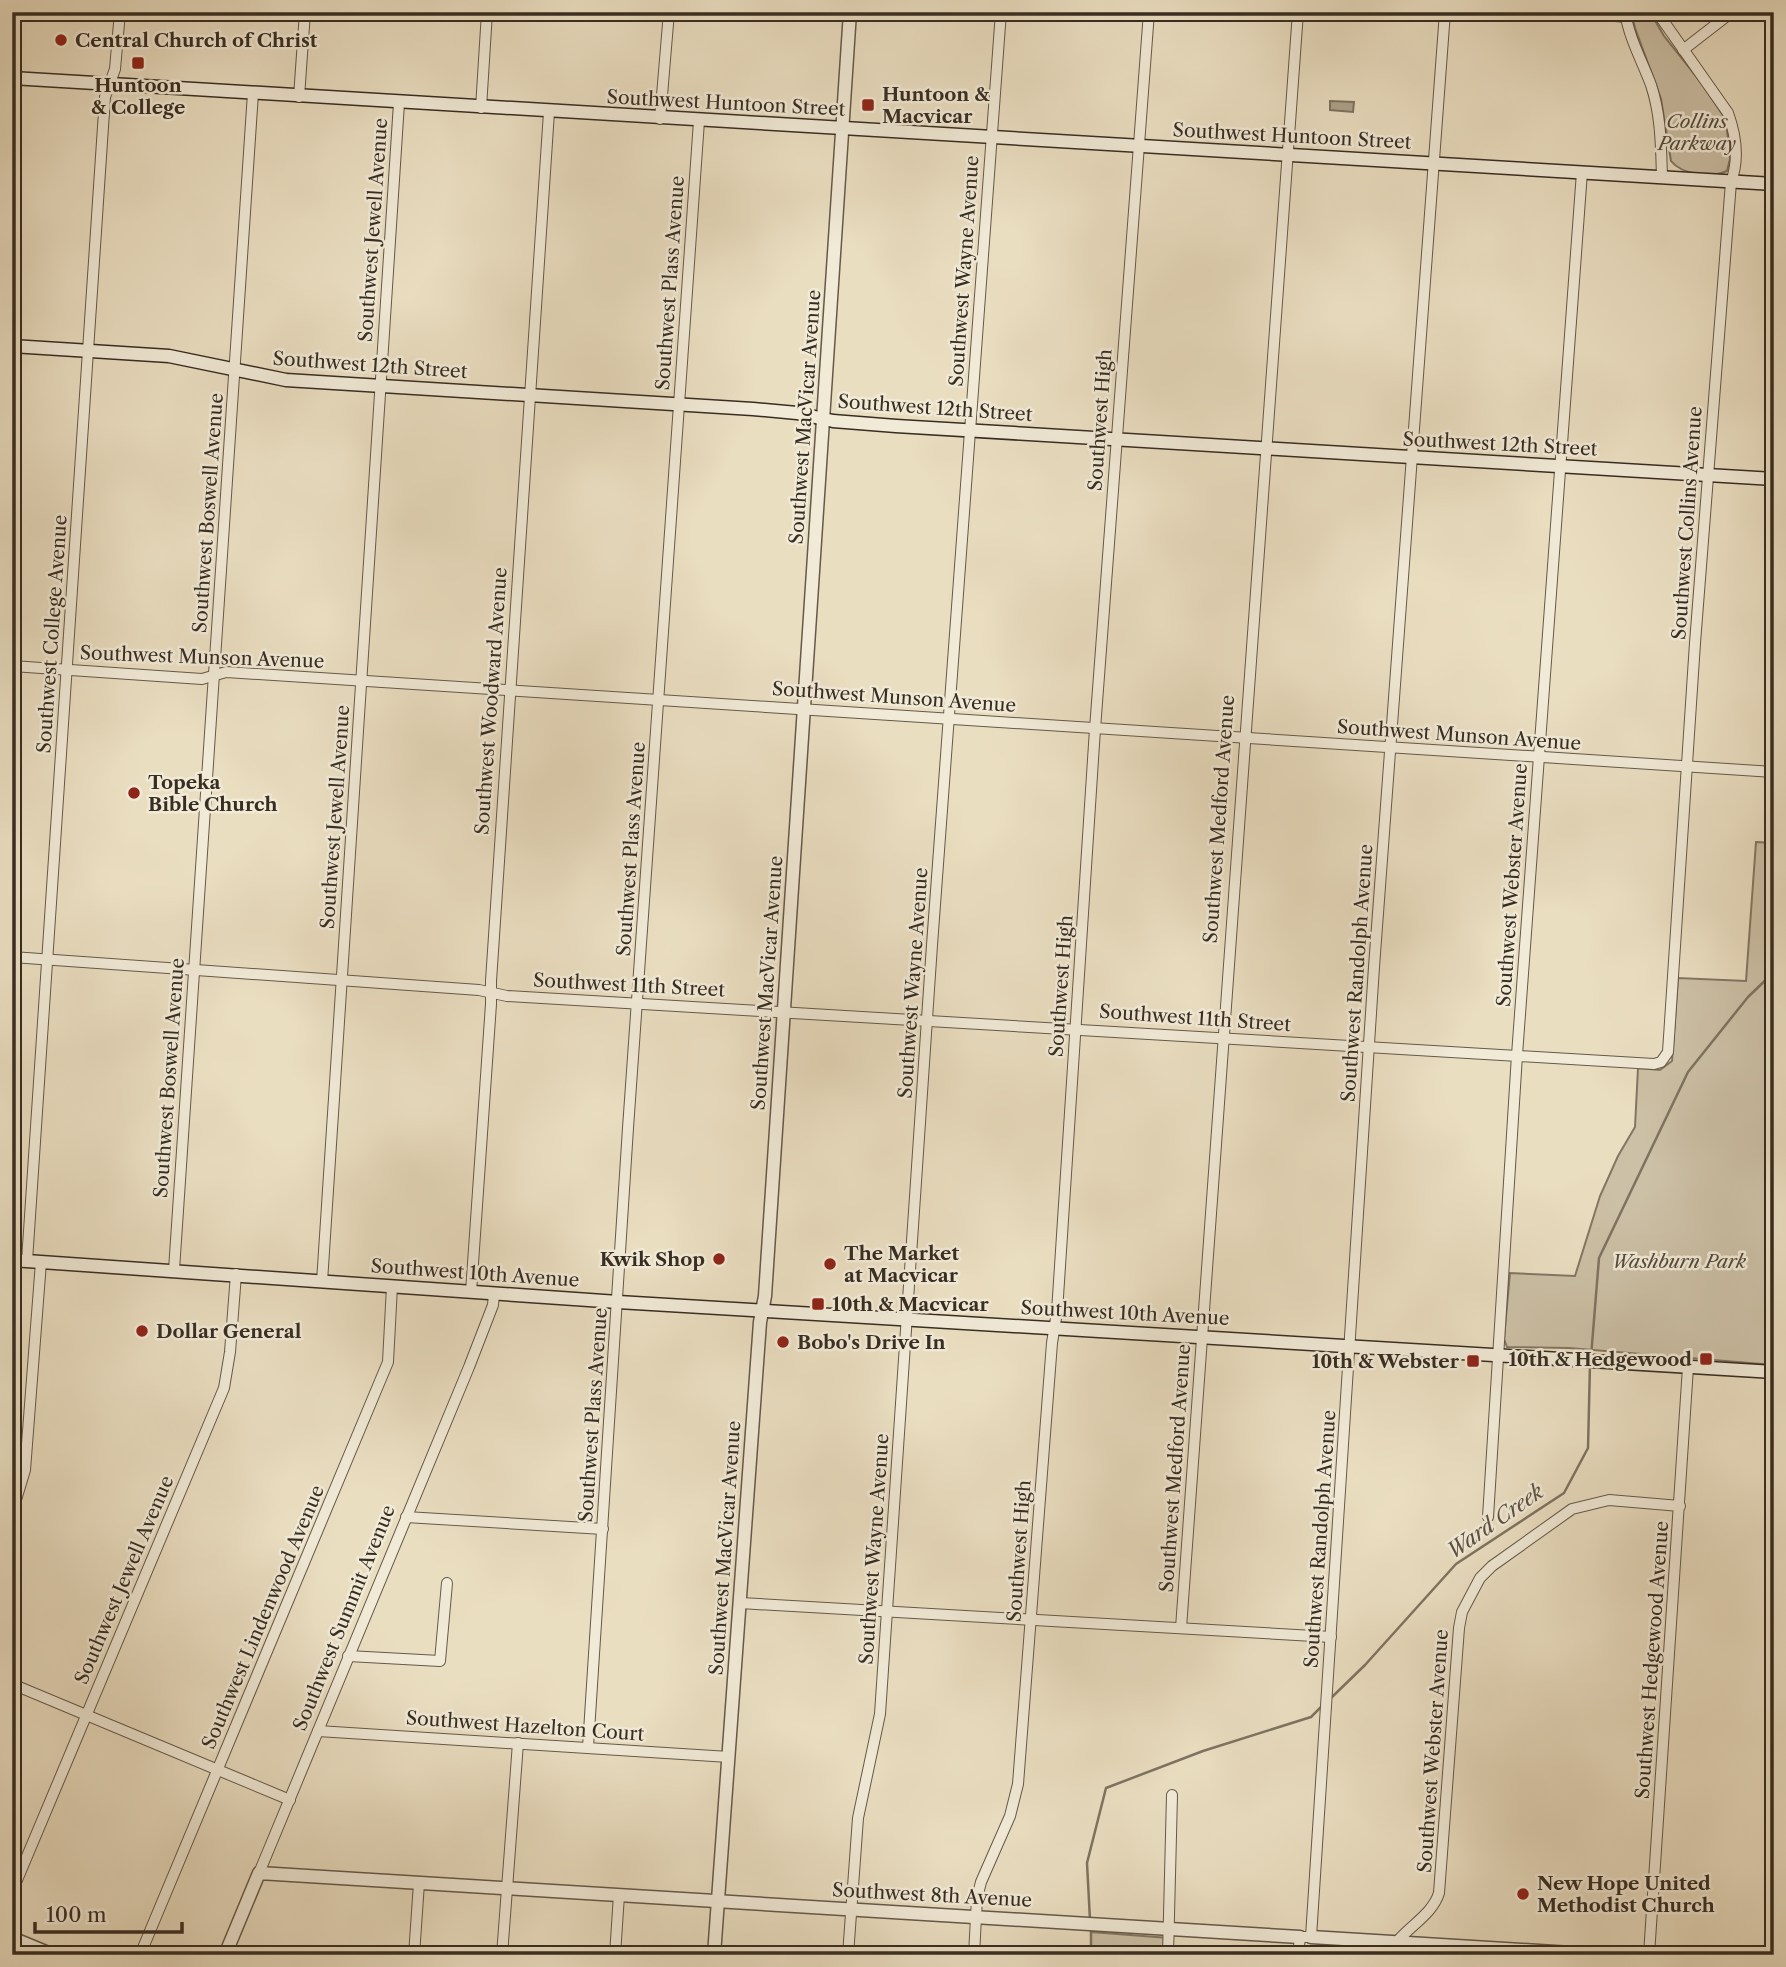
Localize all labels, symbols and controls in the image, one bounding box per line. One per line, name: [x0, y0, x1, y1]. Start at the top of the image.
place label: Central Church of Christ: [75, 29, 318, 52]
marker: Central Church of Christ: [53, 32, 69, 48]
marker: Huntoon & College: [130, 55, 146, 71]
place label: Huntoon & College: [91, 74, 185, 119]
place label: Huntoon & Macvicar: [882, 83, 990, 128]
street label: Southwest Huntoon Street: [606, 85, 846, 121]
marker: Huntoon & Macvicar: [860, 97, 876, 113]
park label: Collins Parkway: [1656, 110, 1737, 155]
street label: Southwest Jewell Avenue: [354, 117, 392, 343]
street label: Southwest Huntoon Street: [1172, 118, 1412, 154]
street label: Southwest Wayne Avenue: [944, 155, 984, 387]
street label: Southwest Plass Avenue: [651, 175, 689, 391]
street label: Southwest MacVicar Avenue: [785, 289, 825, 545]
street label: Southwest 12th Street: [272, 347, 468, 383]
street label: Southwest High: [1084, 348, 1116, 492]
street label: Southwest 12th Street: [837, 390, 1033, 426]
street label: Southwest Boswell Avenue: [188, 392, 228, 634]
street label: Southwest Collins Avenue: [1667, 405, 1707, 641]
street label: Southwest 12th Street: [1402, 427, 1598, 461]
street label: Southwest College Avenue: [32, 514, 72, 754]
street label: Southwest Woodward Avenue: [470, 566, 512, 836]
street label: Southwest Munson Avenue: [79, 641, 325, 673]
street label: Southwest Munson Avenue: [771, 677, 1017, 717]
street label: Southwest Medford Avenue: [1199, 694, 1239, 944]
street label: Southwest Jewell Avenue: [316, 704, 354, 930]
street label: Southwest Munson Avenue: [1336, 715, 1582, 755]
street label: Southwest Plass Avenue: [612, 741, 650, 957]
street label: Southwest Webster Avenue: [1492, 762, 1532, 1008]
place label: Topeka Bible Church: [148, 771, 277, 816]
marker: Topeka Bible Church: [126, 785, 142, 801]
street label: Southwest Randolph Avenue: [1337, 843, 1377, 1103]
street label: Southwest MacVicar Avenue: [747, 855, 787, 1111]
street label: Southwest Wayne Avenue: [893, 867, 933, 1099]
street label: Southwest High: [1045, 914, 1077, 1058]
street label: Southwest Boswell Avenue: [149, 957, 189, 1199]
street label: Southwest 11th Street: [532, 968, 726, 1002]
street label: Southwest 11th Street: [1098, 1000, 1292, 1036]
place label: The Market at Macvicar: [844, 1242, 959, 1287]
place label: Kwik Shop: [600, 1248, 705, 1271]
park label: Washburn Park: [1612, 1250, 1746, 1273]
marker: Kwik Shop: [711, 1251, 727, 1267]
street label: Southwest 10th Avenue: [370, 1254, 580, 1292]
marker: The Market at Macvicar: [822, 1256, 838, 1272]
place label: 10th & Macvicar: [832, 1293, 989, 1316]
marker: 10th & Macvicar: [810, 1296, 826, 1312]
street label: Southwest 10th Avenue: [1020, 1296, 1230, 1330]
street label: Southwest Plass Avenue: [574, 1307, 612, 1523]
place label: Dollar General: [156, 1320, 302, 1343]
marker: Dollar General: [134, 1323, 150, 1339]
place label: Bobo's Drive In: [797, 1331, 946, 1354]
marker: Bobo's Drive In: [775, 1334, 791, 1350]
street label: Southwest Medford Avenue: [1155, 1343, 1195, 1593]
place label: 10th & Hedgewood: [1508, 1348, 1692, 1371]
place label: 10th & Webster: [1312, 1350, 1460, 1373]
marker: 10th & Hedgewood: [1698, 1351, 1714, 1367]
marker: 10th & Webster: [1465, 1353, 1481, 1369]
street label: Southwest Randolph Avenue: [1300, 1409, 1340, 1669]
street label: Southwest MacVicar Avenue: [705, 1420, 745, 1676]
street label: Southwest Wayne Avenue: [854, 1433, 894, 1665]
street label: Southwest Jewell Avenue: [70, 1472, 178, 1688]
street label: Southwest High: [1003, 1479, 1035, 1623]
water label: Ward Creek: [1442, 1479, 1548, 1563]
street label: Southwest Lindenwood Avenue: [197, 1482, 329, 1752]
street label: Southwest Summit Avenue: [288, 1502, 400, 1734]
street label: Southwest Hedgewood Avenue: [1631, 1520, 1673, 1800]
street label: Southwest Webster Avenue: [1413, 1628, 1453, 1874]
street label: Southwest Hazelton Court: [405, 1706, 645, 1746]
place label: New Hope United Methodist Church: [1537, 1872, 1715, 1917]
street label: Southwest 8th Avenue: [831, 1878, 1033, 1912]
marker: New Hope United Methodist Church: [1515, 1886, 1531, 1902]
scale bar: [35, 1890, 182, 1934]
text: 100 m: [46, 1902, 107, 1927]

